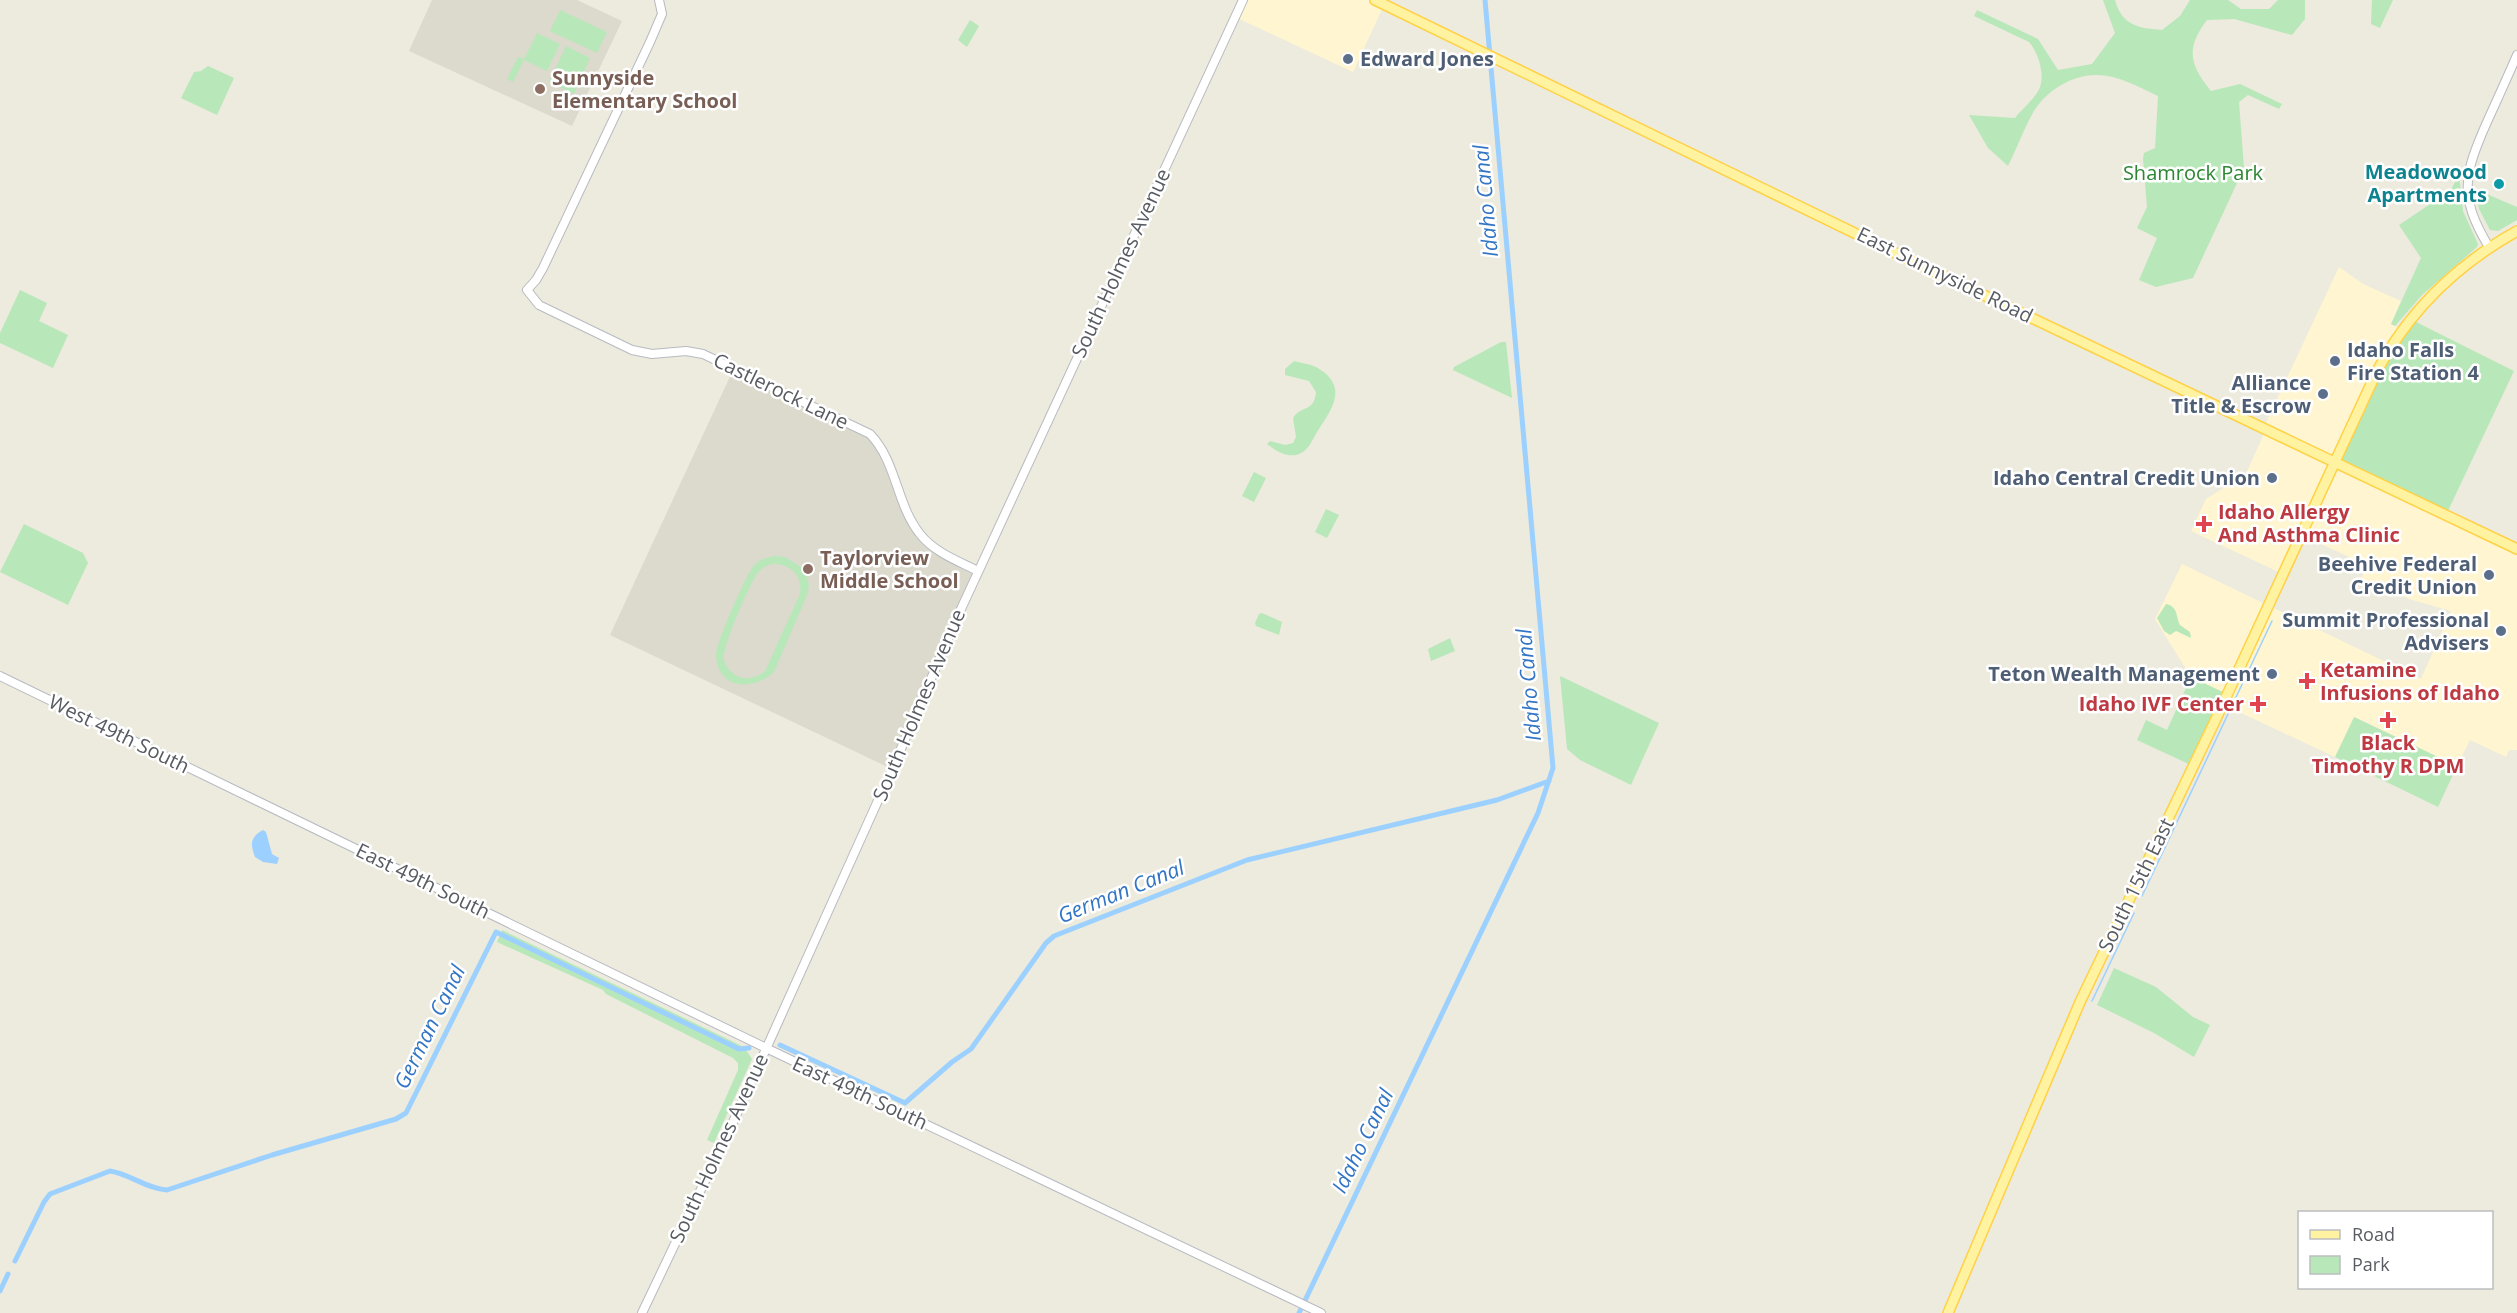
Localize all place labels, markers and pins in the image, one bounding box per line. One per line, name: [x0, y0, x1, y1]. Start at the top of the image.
place label: Edward Jones: [1360, 45, 1494, 72]
marker: Edward Jones: [1341, 52, 1355, 66]
place label: Sunnyside Elementary School: [552, 64, 737, 114]
marker: Sunnyside Elementary School: [533, 82, 547, 96]
place label: Meadowood Apartments: [2365, 158, 2487, 208]
marker: Meadowood Apartments: [2492, 177, 2506, 191]
place label: Idaho Falls Fire Station 4: [2347, 336, 2479, 386]
marker: Idaho Falls Fire Station 4: [2328, 354, 2342, 368]
place label: Alliance Title & Escrow: [2171, 369, 2311, 419]
marker: Alliance Title & Escrow: [2316, 387, 2330, 401]
place label: Idaho Central Credit Union: [1993, 464, 2260, 491]
marker: Idaho Central Credit Union: [2265, 471, 2279, 485]
place label: Idaho Allergy And Asthma Clinic: [2218, 498, 2400, 548]
marker: Idaho Allergy And Asthma Clinic: [2195, 515, 2213, 533]
place label: Taylorview Middle School: [820, 544, 959, 594]
place label: Beehive Federal Credit Union: [2318, 550, 2477, 600]
marker: Taylorview Middle School: [801, 562, 815, 576]
marker: Beehive Federal Credit Union: [2482, 568, 2496, 582]
place label: Summit Professional Advisers: [2282, 606, 2489, 656]
marker: Summit Professional Advisers: [2494, 624, 2508, 638]
place label: Ketamine Infusions of Idaho: [2320, 656, 2500, 706]
place label: Teton Wealth Management: [1988, 660, 2260, 687]
marker: Teton Wealth Management: [2265, 667, 2279, 681]
marker: Ketamine Infusions of Idaho: [2298, 672, 2316, 690]
place label: Idaho IVF Center: [2079, 690, 2244, 717]
marker: Idaho IVF Center: [2249, 695, 2267, 713]
marker: Black Timothy R DPM: [2379, 711, 2397, 729]
place label: Black Timothy R DPM: [2312, 729, 2464, 779]

